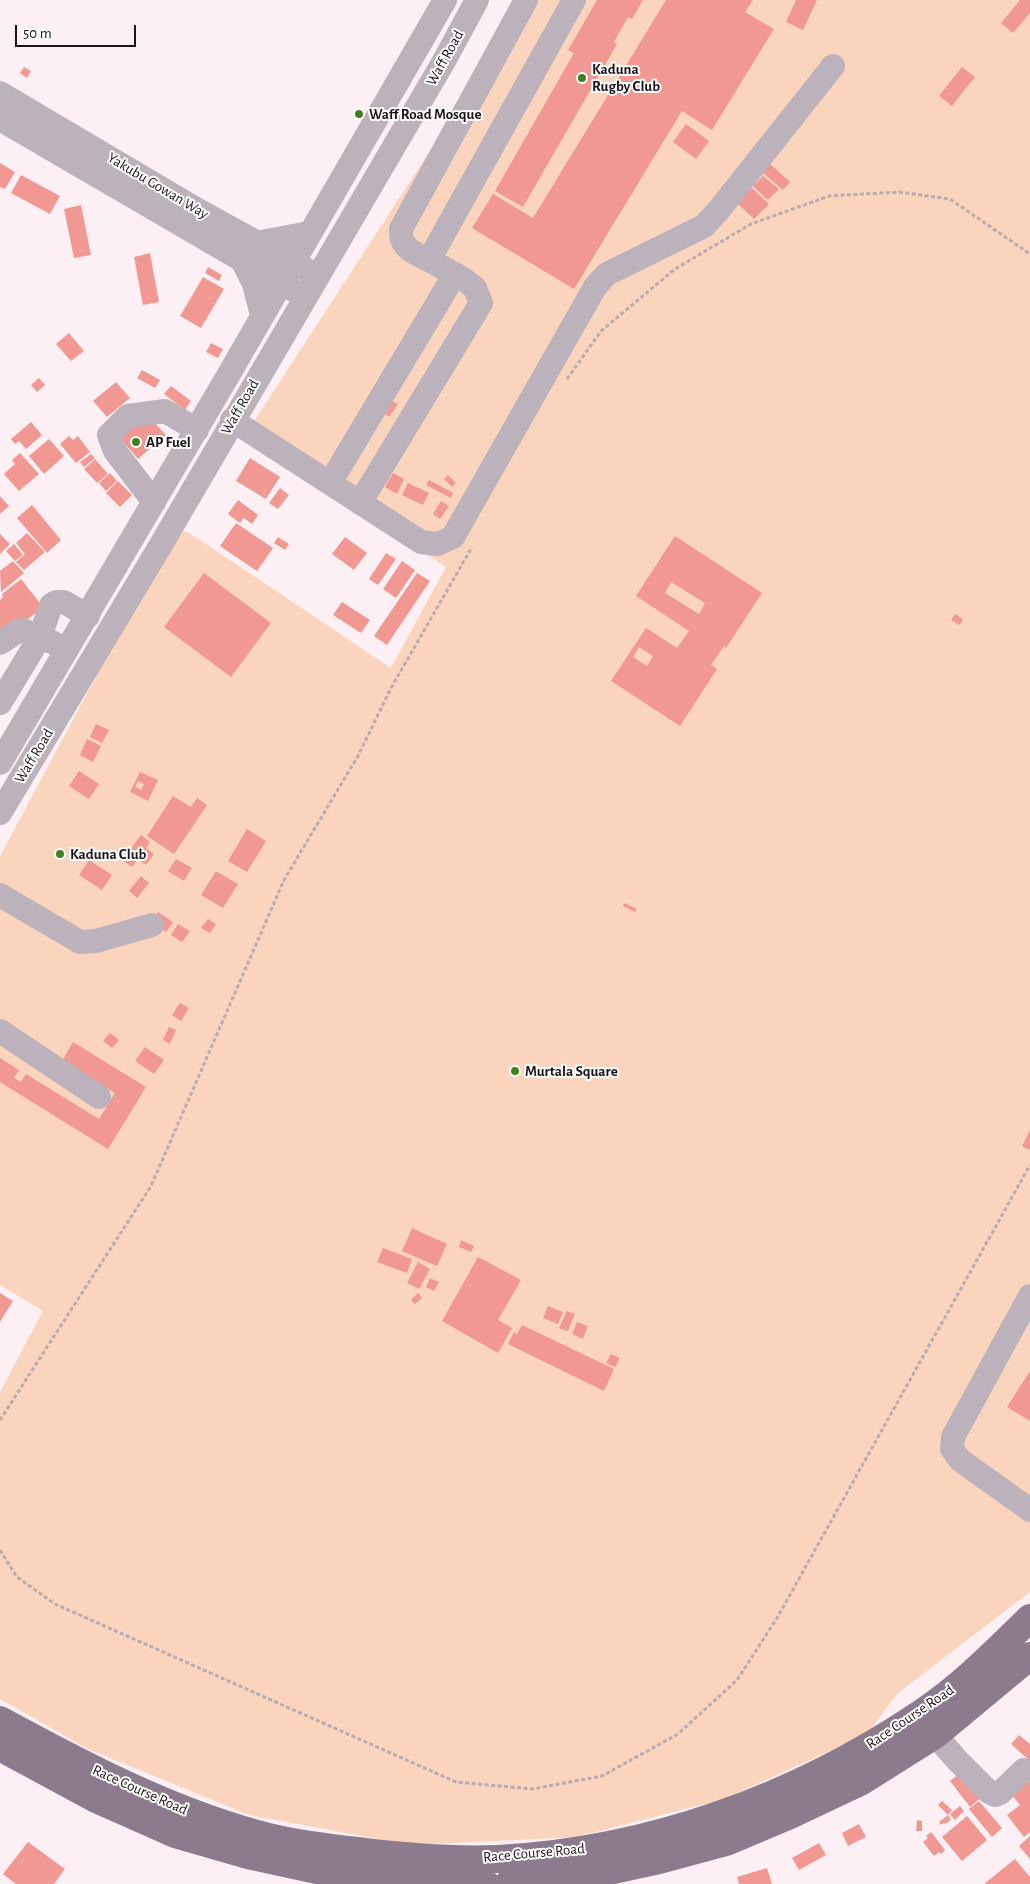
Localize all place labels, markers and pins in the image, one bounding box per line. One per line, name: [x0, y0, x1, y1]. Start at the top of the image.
place label: Kaduna Rugby Club: [592, 60, 660, 95]
marker: Kaduna Rugby Club: [576, 72, 588, 84]
place label: Waff Road Mosque: [369, 105, 482, 123]
marker: Waff Road Mosque: [353, 108, 365, 120]
place label: AP Fuel: [146, 433, 191, 451]
marker: AP Fuel: [130, 436, 142, 448]
place label: Kaduna Club: [70, 845, 146, 863]
marker: Kaduna Club: [54, 848, 66, 860]
place label: Murtala Square: [525, 1062, 618, 1080]
marker: Murtala Square: [509, 1065, 521, 1077]

